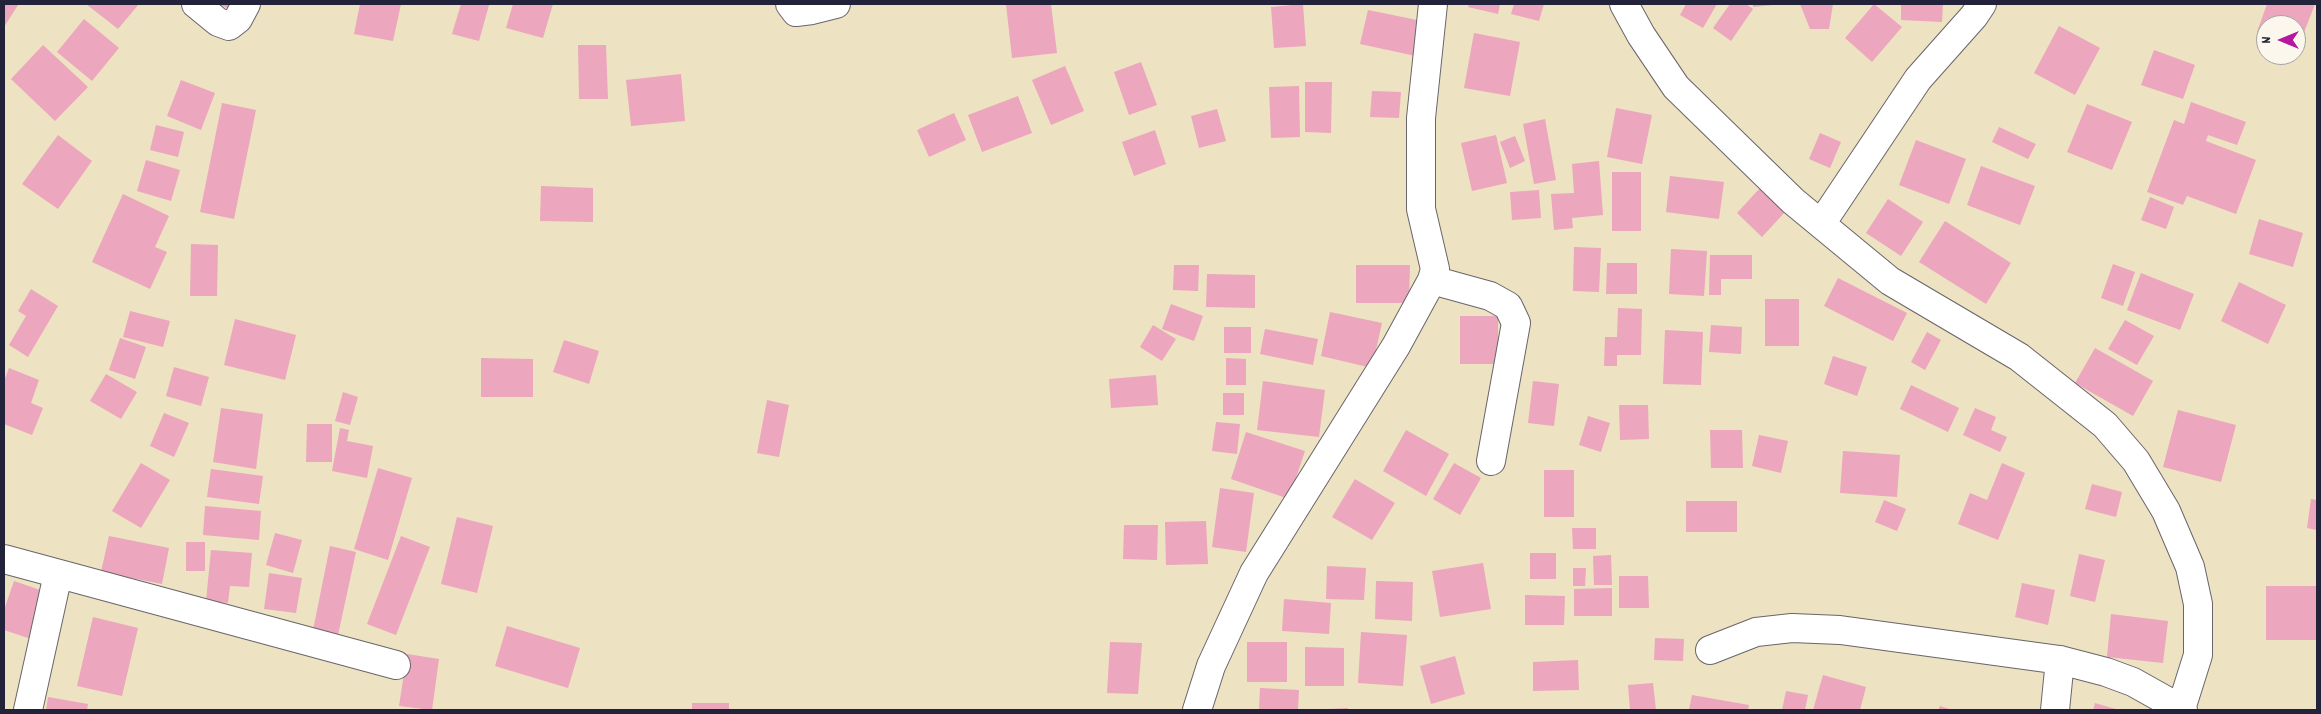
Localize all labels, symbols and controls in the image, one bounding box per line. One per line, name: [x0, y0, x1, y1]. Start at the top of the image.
north arrow: [2256, 15, 2306, 65]
text: N: [2257, 37, 2277, 43]

